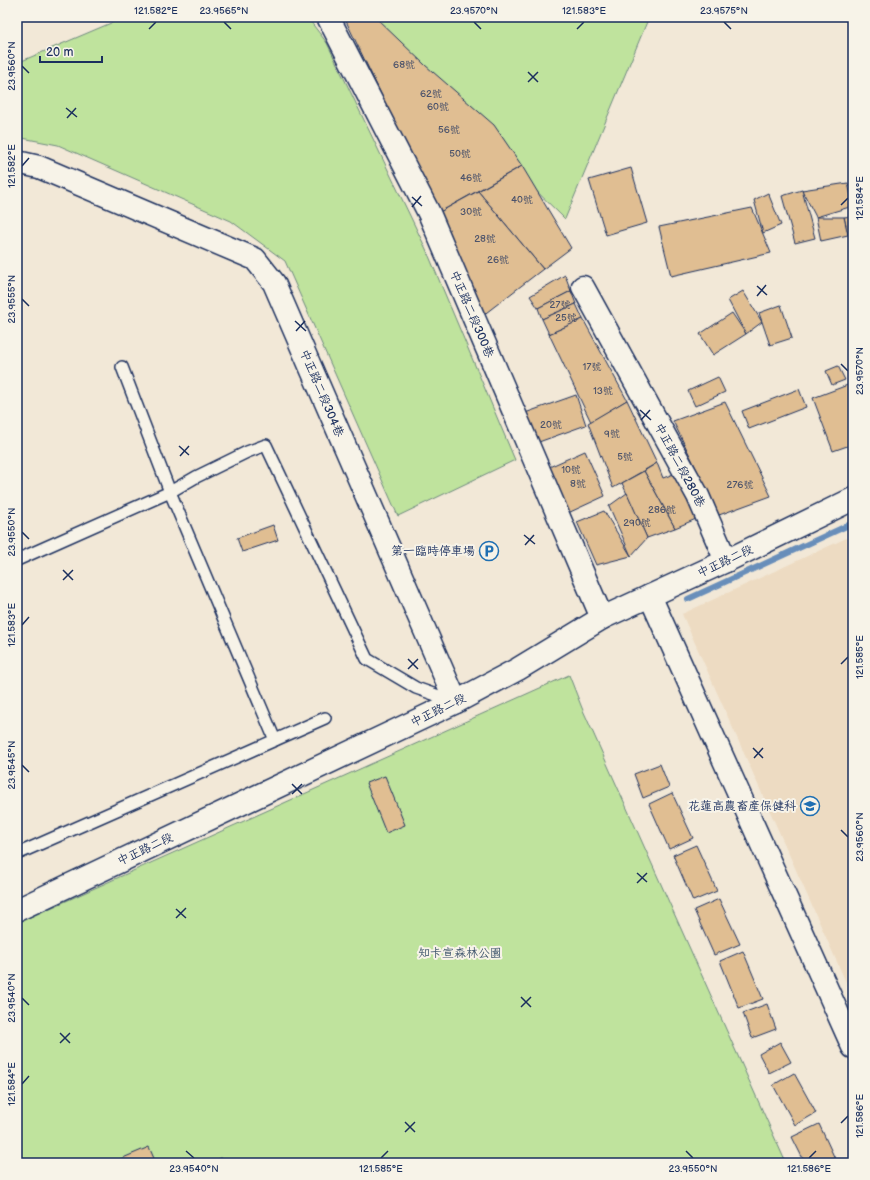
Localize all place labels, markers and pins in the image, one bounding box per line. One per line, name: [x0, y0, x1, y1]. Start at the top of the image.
parking icon: 第一臨時停車場: [478, 540, 500, 562]
place label: 第一臨時停車場: [391, 544, 475, 559]
school or university icon: 花蓮高農畜產保健科: [799, 795, 821, 817]
place label: 花蓮高農畜產保健科: [688, 799, 796, 814]

